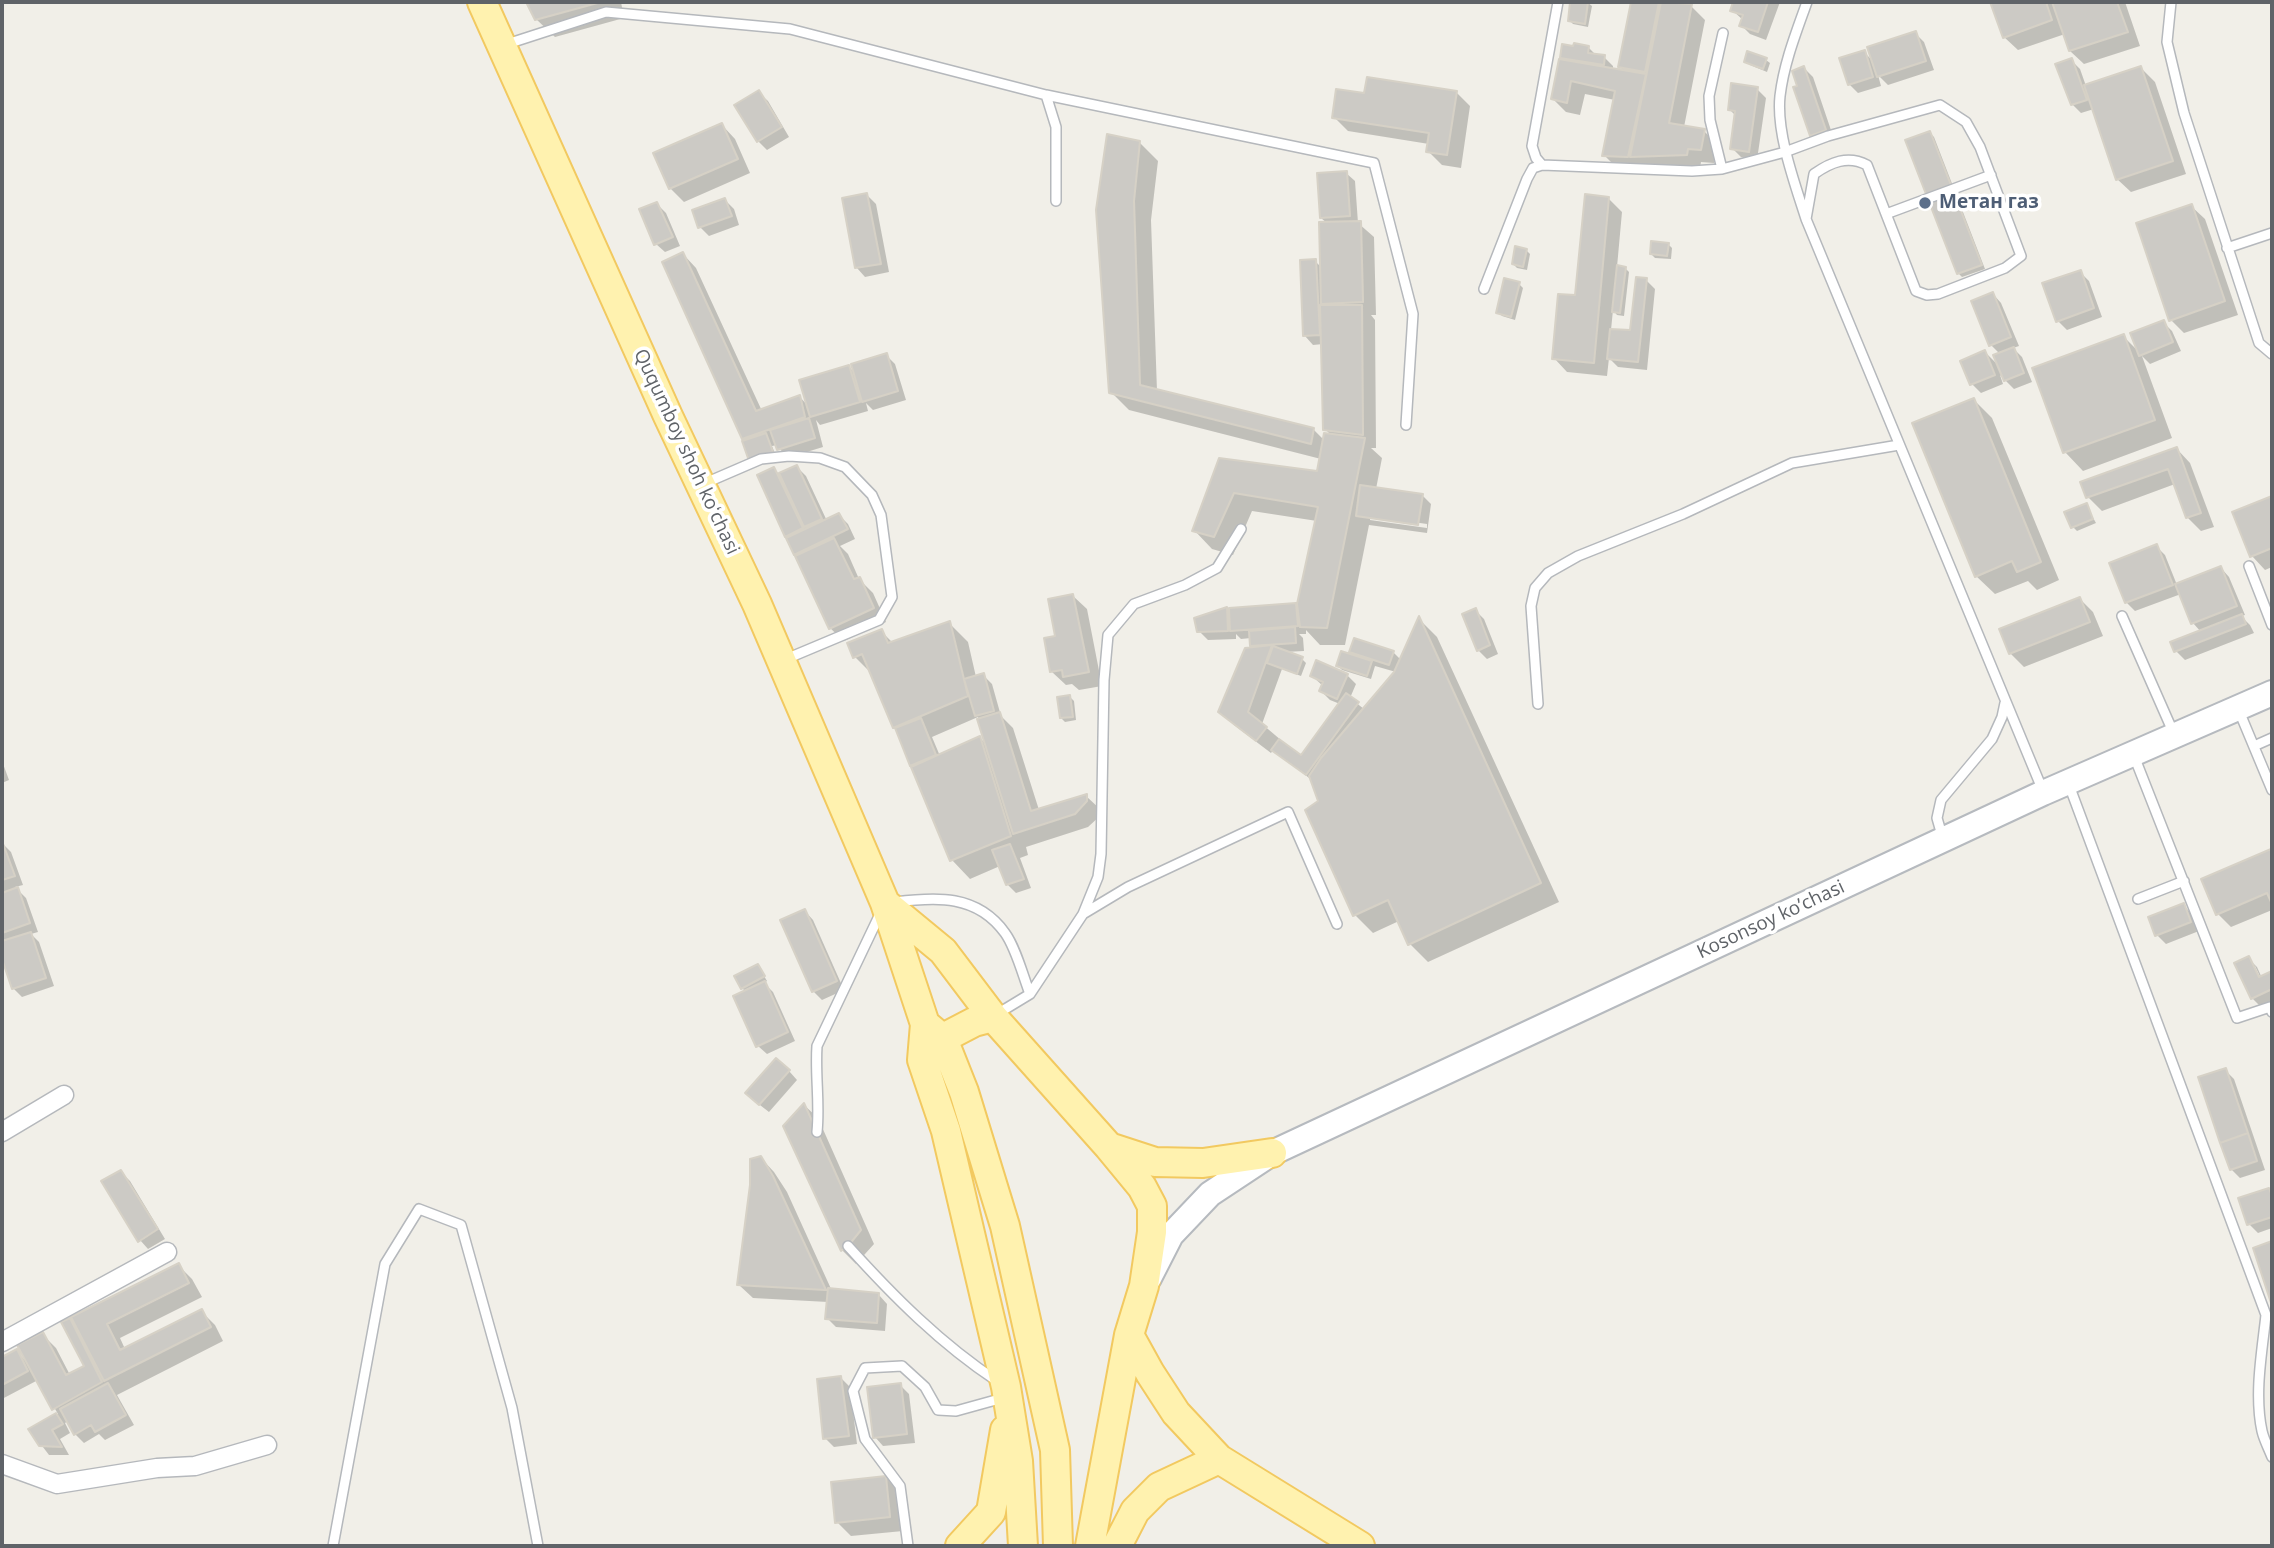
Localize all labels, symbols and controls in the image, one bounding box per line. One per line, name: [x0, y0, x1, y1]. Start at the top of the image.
place label: Метан газ: [1939, 192, 2039, 214]
marker: Метан газ: [1917, 195, 1933, 211]
street label: Ququmboy shoh koʻchasi: [628, 346, 744, 558]
street label: Kosonsoy ko’chasi: [1694, 876, 1848, 964]

